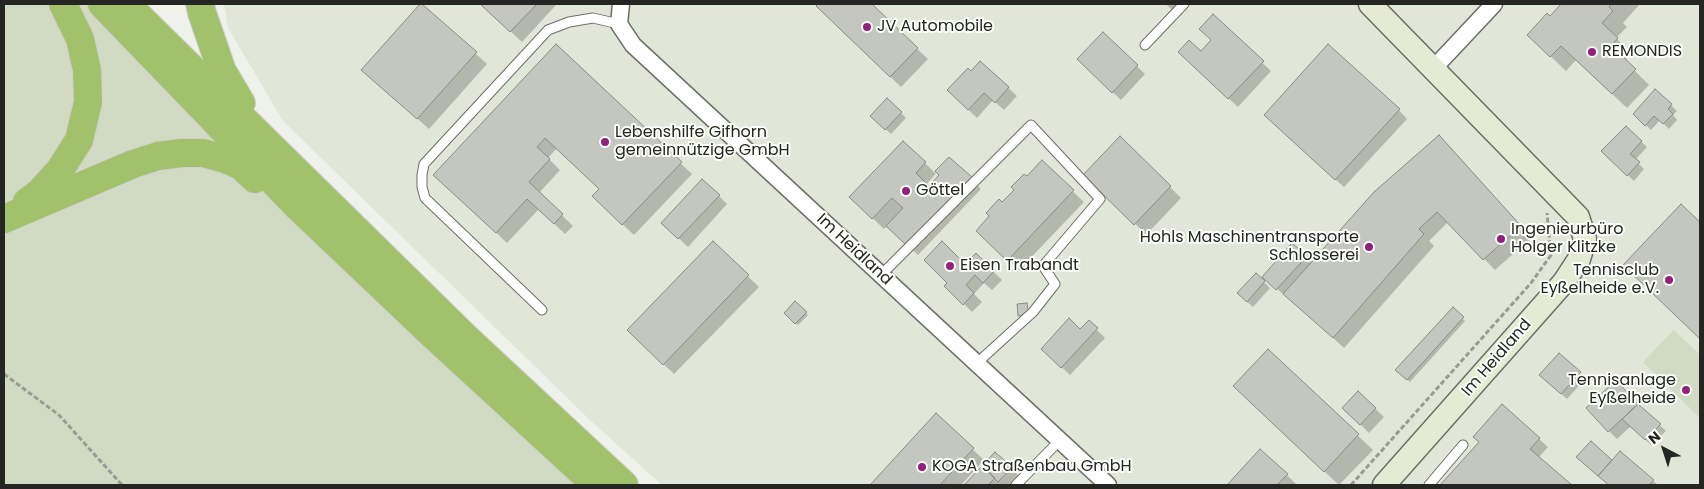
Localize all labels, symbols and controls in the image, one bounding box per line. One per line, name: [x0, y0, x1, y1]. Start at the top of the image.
place label: JV Automobile: [877, 17, 993, 37]
marker: JV Automobile: [861, 21, 873, 33]
place label: REMONDIS: [1602, 42, 1682, 62]
marker: REMONDIS: [1586, 46, 1598, 58]
place label: Lebenshilfe Gifhorn gemeinnützige GmbH: [615, 123, 790, 161]
marker: Lebenshilfe Gifhorn gemeinnützige GmbH: [599, 136, 611, 148]
place label: Göttel: [916, 181, 964, 201]
marker: Göttel: [900, 185, 912, 197]
street label: Im Heidland: [812, 210, 896, 290]
place label: Ingenieurbüro Holger Klitzke: [1511, 220, 1623, 258]
place label: Hohls Maschinentransporte Schlosserei: [1140, 228, 1359, 266]
marker: Ingenieurbüro Holger Klitzke: [1495, 233, 1507, 245]
marker: Hohls Maschinentransporte Schlosserei: [1363, 241, 1375, 253]
place label: Eisen Trabandt: [960, 256, 1079, 276]
marker: Eisen Trabandt: [944, 260, 956, 272]
place label: Tennisclub Eyßelheide e.V.: [1540, 261, 1659, 299]
marker: Tennisclub Eyßelheide e.V.: [1663, 274, 1675, 286]
street label: Im Heidland: [1458, 315, 1536, 401]
place label: Tennisanlage Eyßelheide: [1568, 371, 1676, 409]
marker: Tennisanlage Eyßelheide: [1680, 384, 1692, 396]
north arrow: [1639, 424, 1689, 474]
text: N: [1644, 426, 1665, 449]
place label: KOGA Straßenbau GmbH: [932, 457, 1132, 477]
marker: KOGA Straßenbau GmbH: [916, 461, 928, 473]

